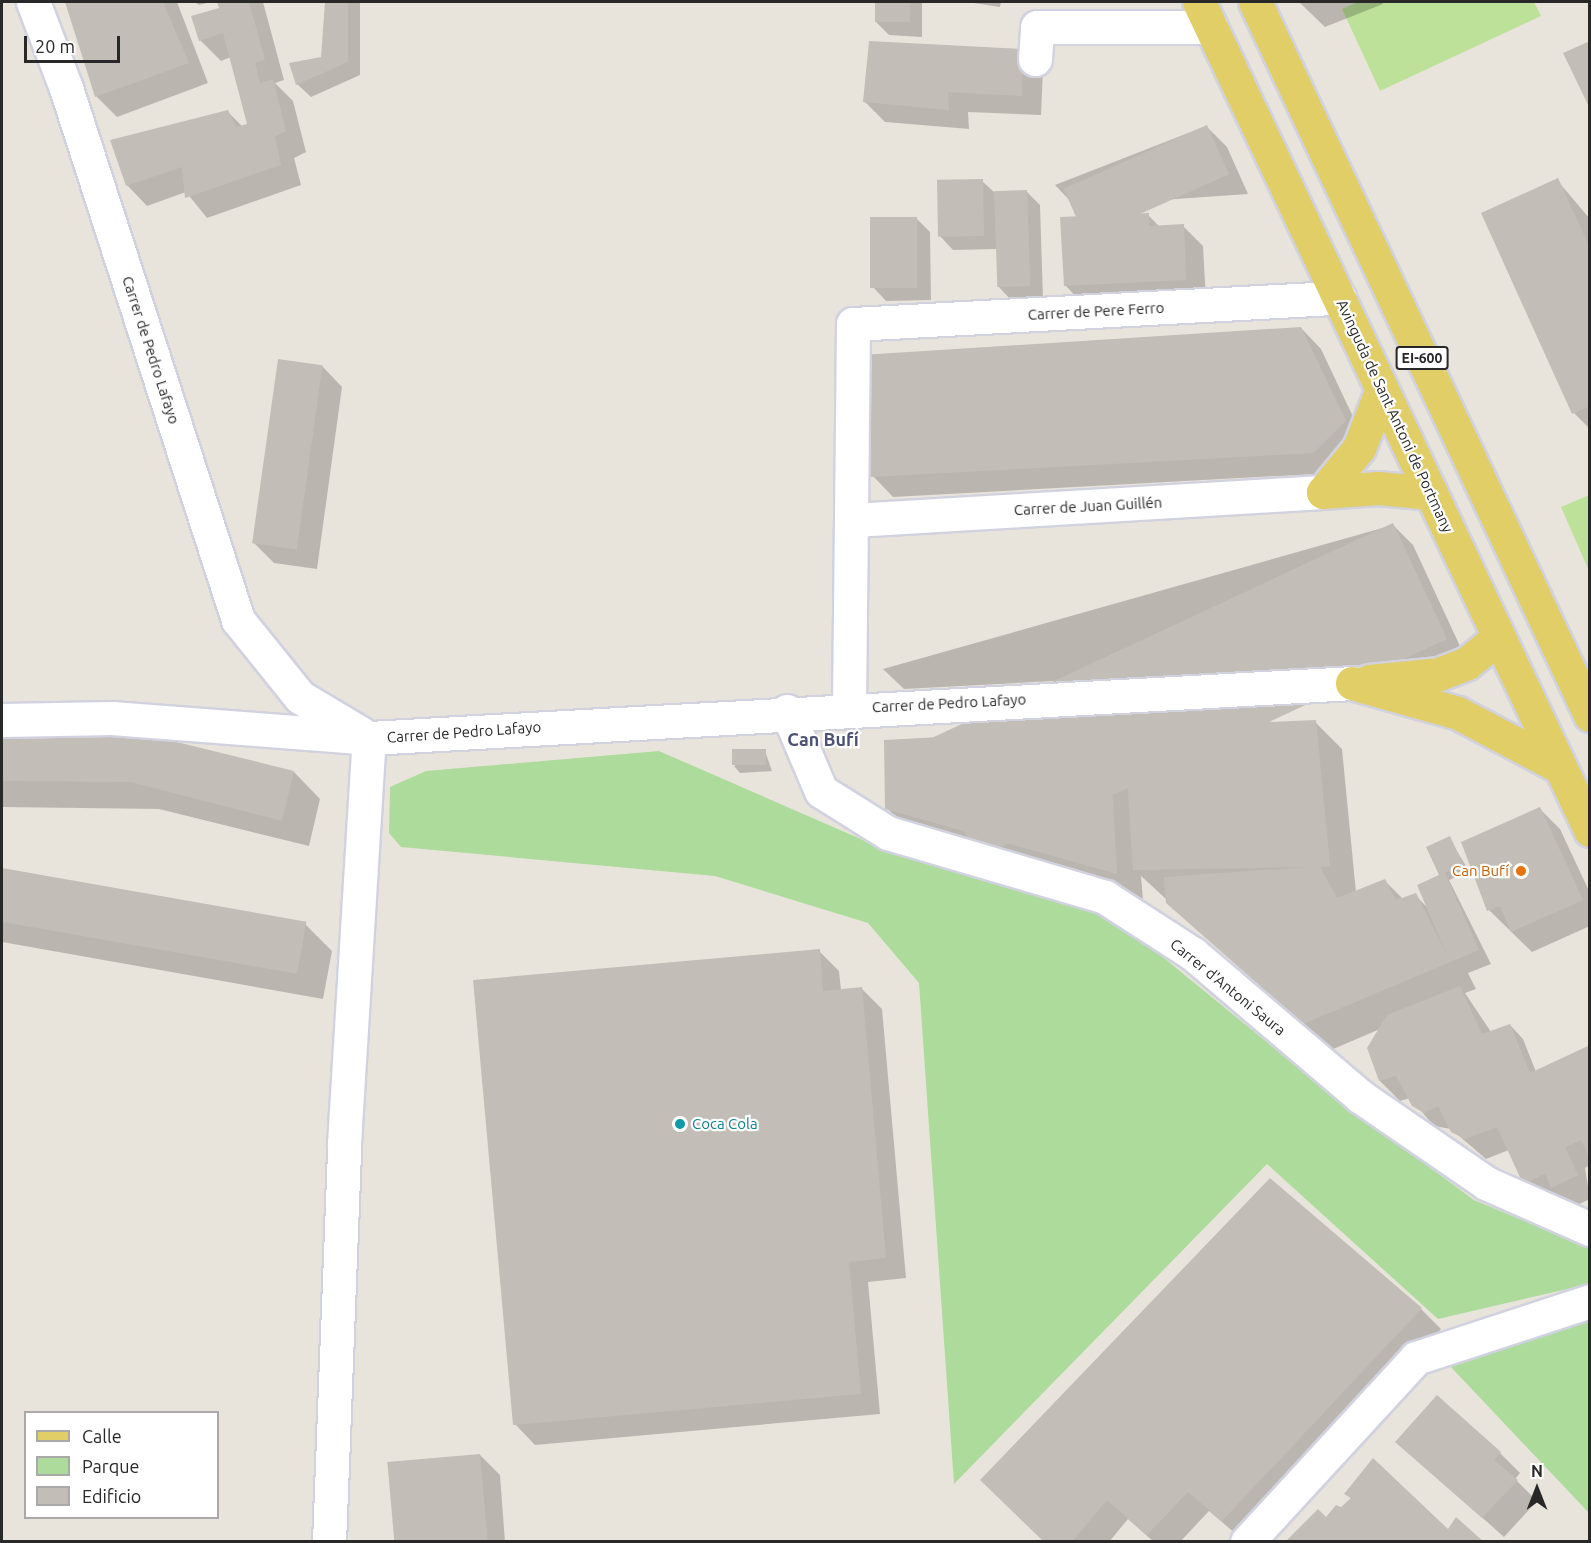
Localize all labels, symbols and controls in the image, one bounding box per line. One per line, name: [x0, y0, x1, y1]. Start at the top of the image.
scale bar: [27, 24, 123, 62]
text: 20 m: [35, 36, 75, 56]
street label: Carrer de Pedro Lafayo: [119, 274, 183, 426]
street label: Avinguda de Sant Antoni de Portmany: [1333, 297, 1457, 535]
street label: Carrer de Pere Ferro: [1027, 298, 1165, 324]
road number: EI-600: [1395, 347, 1449, 369]
street label: Carrer de Juan Guillén: [1013, 493, 1163, 519]
street label: Carrer de Pedro Lafayo: [871, 690, 1027, 716]
street label: Carrer de Pedro Lafayo: [386, 718, 542, 746]
district label: Can Bufí: [787, 728, 859, 750]
place label: Can Bufí: [1452, 862, 1509, 880]
marker: Can Bufí: [1514, 864, 1528, 878]
street label: Carrer d'Antoni Saura: [1167, 935, 1289, 1039]
place label: Coca Cola: [692, 1115, 758, 1133]
marker: Coca Cola: [673, 1117, 687, 1131]
legend: [24, 1411, 219, 1519]
text: Calle: [82, 1426, 122, 1446]
text: Parque: [82, 1456, 139, 1476]
north arrow: [1507, 1459, 1567, 1519]
text: N: [1531, 1462, 1543, 1480]
text: Edificio: [82, 1486, 141, 1506]

